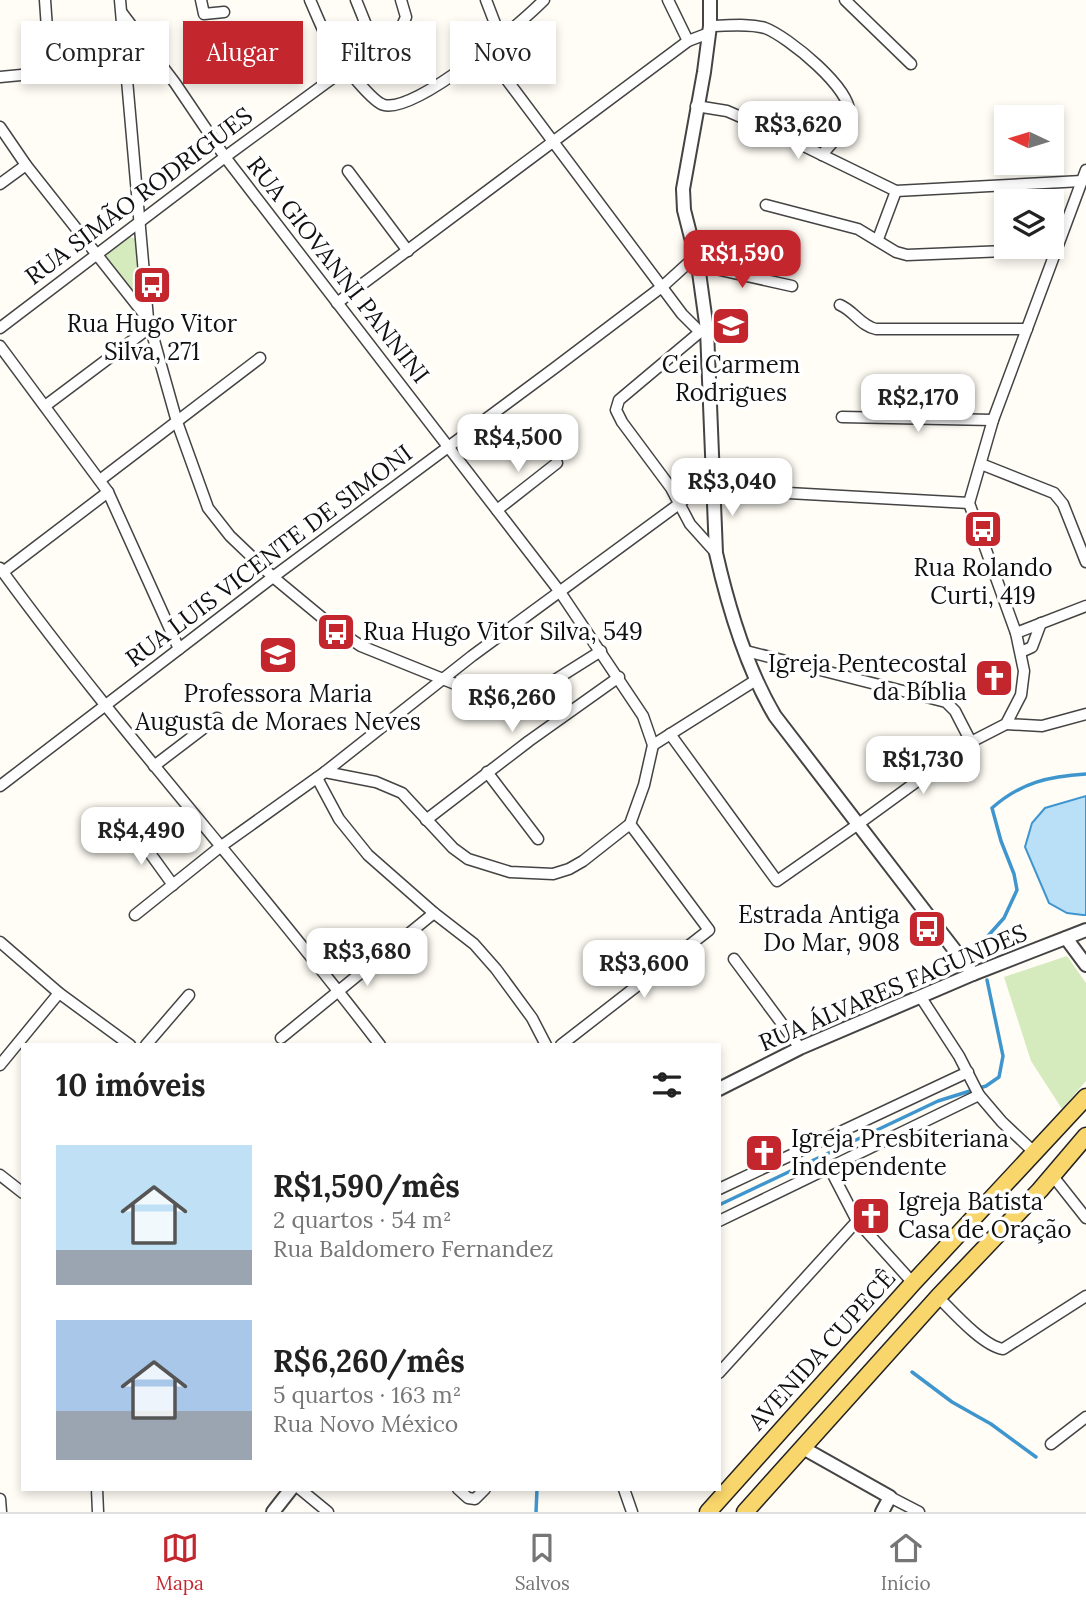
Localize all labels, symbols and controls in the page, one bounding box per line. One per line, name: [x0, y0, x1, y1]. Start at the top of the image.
chip: Comprar: [21, 21, 169, 84]
chip: Alugar: [183, 21, 303, 84]
chip: Filtros: [317, 21, 436, 84]
chip: Novo: [450, 21, 556, 84]
street label: RUA SIMÃO RODRIGUES: [19, 100, 259, 291]
pin: R$3,620: [733, 102, 863, 161]
north arrow: [994, 105, 1064, 175]
map controls: [994, 105, 1064, 259]
text: R$3,620: [754, 109, 842, 138]
street label: RUA GIOVANNI PANNINI: [240, 150, 436, 389]
button: layers: [994, 189, 1064, 259]
pin: R$1,590: [677, 230, 807, 290]
text: R$1,590: [700, 238, 784, 267]
bus stop icon: Rua Hugo Vitor Silva, 271: [131, 264, 173, 306]
school or university icon: Cei Carmem Rodrigues: [710, 305, 752, 347]
place label: Rua Hugo Vitor Silva, 271: [67, 308, 238, 367]
place label: Cei Carmem Rodrigues: [662, 349, 800, 408]
pin: R$2,170: [853, 374, 983, 434]
text: R$2,170: [877, 382, 959, 411]
pin: R$4,500: [453, 414, 583, 474]
text: R$4,500: [473, 422, 563, 451]
street label: RUA LUIS VICENTE DE SIMONI: [119, 438, 418, 674]
pin: R$3,040: [667, 458, 797, 518]
text: R$3,040: [687, 466, 777, 495]
bus stop icon: Rua Rolando Curti, 419: [962, 508, 1004, 550]
place label: Rua Rolando Curti, 419: [914, 552, 1052, 611]
bus stop icon: Rua Hugo Vitor Silva, 549: [315, 611, 357, 653]
place label: Rua Hugo Vitor Silva, 549: [363, 616, 643, 647]
school or university icon: Professora Maria Augusta de Moraes Neves: [257, 634, 299, 676]
place label: Igreja Pentecostal da Bíblia: [768, 648, 967, 707]
church icon: Igreja Pentecostal da Bíblia: [973, 657, 1015, 699]
pin: R$6,260: [447, 674, 577, 734]
place label: Professora Maria Augusta de Moraes Neves: [134, 678, 421, 737]
text: R$6,260: [468, 682, 556, 711]
pin: R$1,730: [858, 736, 988, 796]
text: R$1,730: [882, 744, 964, 773]
pin: R$4,490: [76, 808, 206, 867]
text: R$4,490: [97, 815, 185, 844]
place label: Estrada Antiga Do Mar, 908: [738, 899, 900, 958]
bus stop icon: Estrada Antiga Do Mar, 908: [906, 908, 948, 950]
street label: RUA ÁLVARES FAGUNDES: [754, 917, 1032, 1058]
pin: R$3,680: [302, 928, 432, 988]
text: R$3,680: [323, 936, 411, 965]
pin: R$3,600: [579, 940, 709, 1000]
text: R$3,600: [599, 948, 689, 977]
text: 10 imóveis: [56, 1066, 206, 1104]
icon: filters: [648, 1066, 686, 1104]
place label: Igreja Presbiteriana Independente: [791, 1123, 1009, 1182]
church icon: Igreja Presbiteriana Independente: [743, 1132, 785, 1174]
text: R$1,590/mês: [273, 1167, 460, 1205]
icon: home: [112, 1173, 196, 1257]
place label: Igreja Batista Casa de Oração: [898, 1186, 1071, 1245]
church icon: Igreja Batista Casa de Oração: [850, 1195, 892, 1237]
text: 2 quartos · 54 m²: [273, 1205, 452, 1234]
text: Rua Baldomero Fernandez: [273, 1234, 554, 1263]
street label: AVENIDA CUPECÊ: [741, 1263, 902, 1437]
text: R$6,260/mês: [273, 1342, 465, 1380]
icon: home: [112, 1348, 196, 1432]
text: 5 quartos · 163 m²: [273, 1380, 461, 1409]
text: Rua Novo México: [273, 1409, 458, 1438]
tab: Mapa: [155, 1529, 204, 1595]
tab: Salvos: [515, 1529, 570, 1595]
tab: Início: [881, 1529, 931, 1595]

